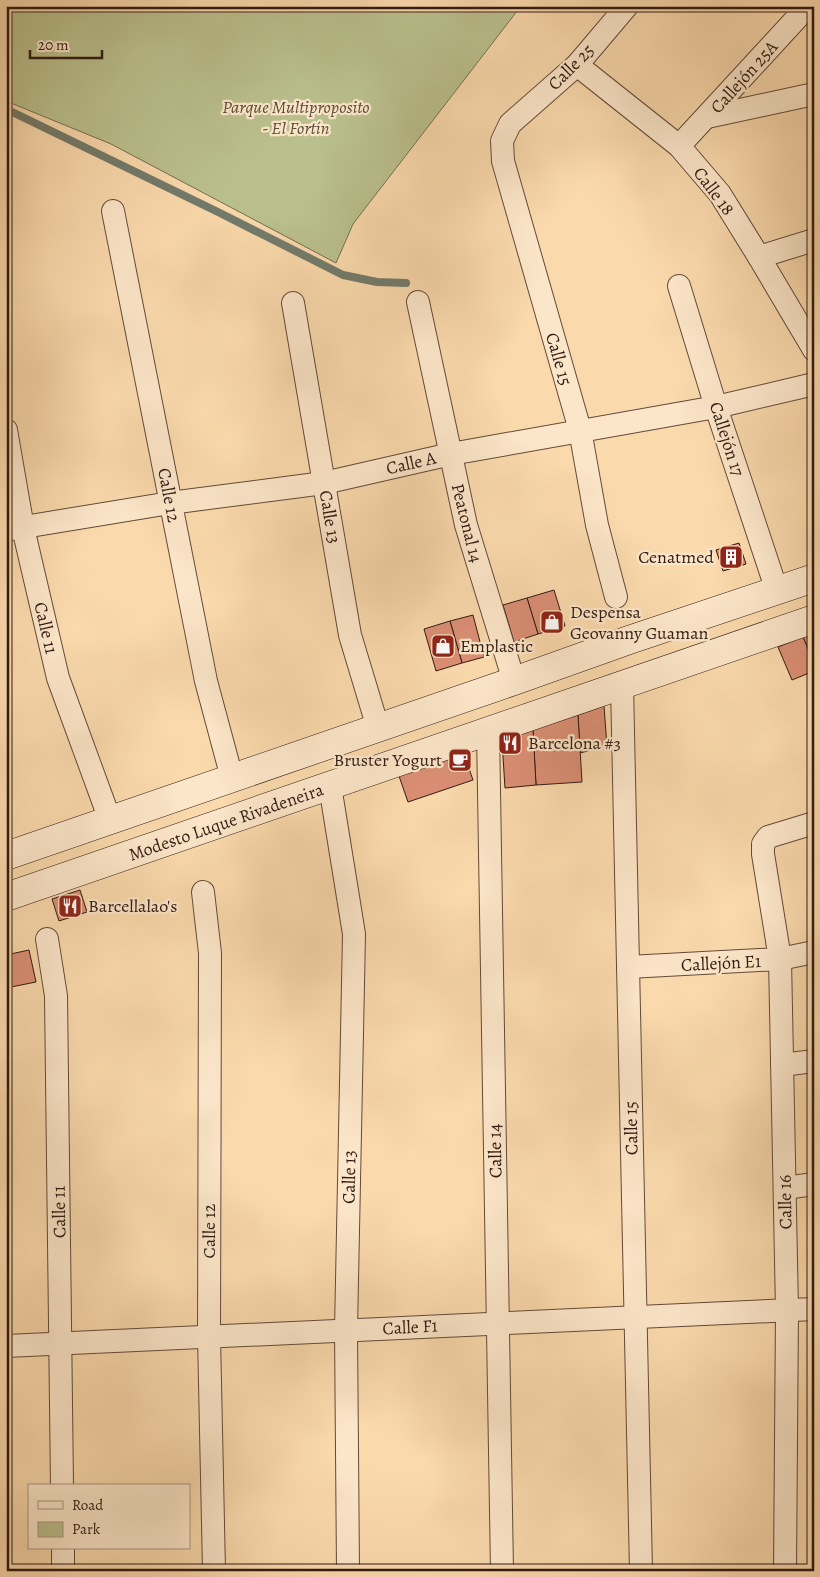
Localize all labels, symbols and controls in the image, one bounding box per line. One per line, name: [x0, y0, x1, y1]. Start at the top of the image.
scale bar: [30, 28, 102, 60]
text: 20 m: [38, 35, 69, 55]
street label: Callejón 25A: [705, 35, 783, 119]
street label: Calle 25: [543, 39, 599, 95]
park label: Parque Multiproposito - El Fortín: [222, 95, 370, 140]
street label: Calle 18: [688, 162, 740, 220]
street label: Calle 15: [540, 330, 578, 388]
street label: Callejón 17: [704, 399, 750, 480]
street label: Calle A: [384, 446, 439, 480]
street label: Calle 12: [152, 466, 186, 525]
street label: Peatonal 14: [446, 481, 488, 565]
street label: Calle 13: [314, 488, 346, 546]
building icon: Cenatmed: [718, 544, 744, 570]
place label: Cenatmed: [638, 545, 714, 569]
street label: Calle 11: [28, 600, 64, 656]
place label: Despensa Geovanny Guaman: [570, 600, 709, 645]
shop icon: Despensa Geovanny Guaman: [539, 609, 565, 635]
shop icon: Emplastic: [430, 633, 456, 659]
place label: Emplastic: [460, 634, 533, 658]
restaurant icon: Barcelona #3: [497, 730, 523, 756]
place label: Barcelona #3: [528, 731, 621, 755]
cafe icon: Bruster Yogurt: [447, 747, 473, 773]
place label: Bruster Yogurt: [334, 748, 442, 772]
street label: Modesto Luque Rivadeneira: [125, 777, 327, 867]
restaurant icon: Barcellalao's: [57, 893, 83, 919]
place label: Barcellalao's: [88, 894, 178, 918]
street label: Callejón E1: [680, 949, 762, 977]
street label: Calle 15: [619, 1101, 643, 1155]
street label: Calle 14: [483, 1124, 507, 1178]
street label: Calle 13: [337, 1150, 361, 1204]
street label: Calle 16: [773, 1175, 797, 1229]
street label: Calle 11: [47, 1186, 71, 1238]
street label: Calle 12: [197, 1203, 221, 1258]
street label: Calle F1: [382, 1314, 438, 1340]
legend: [28, 1484, 190, 1550]
text: Road: [72, 1495, 104, 1515]
text: Park: [72, 1519, 101, 1539]

